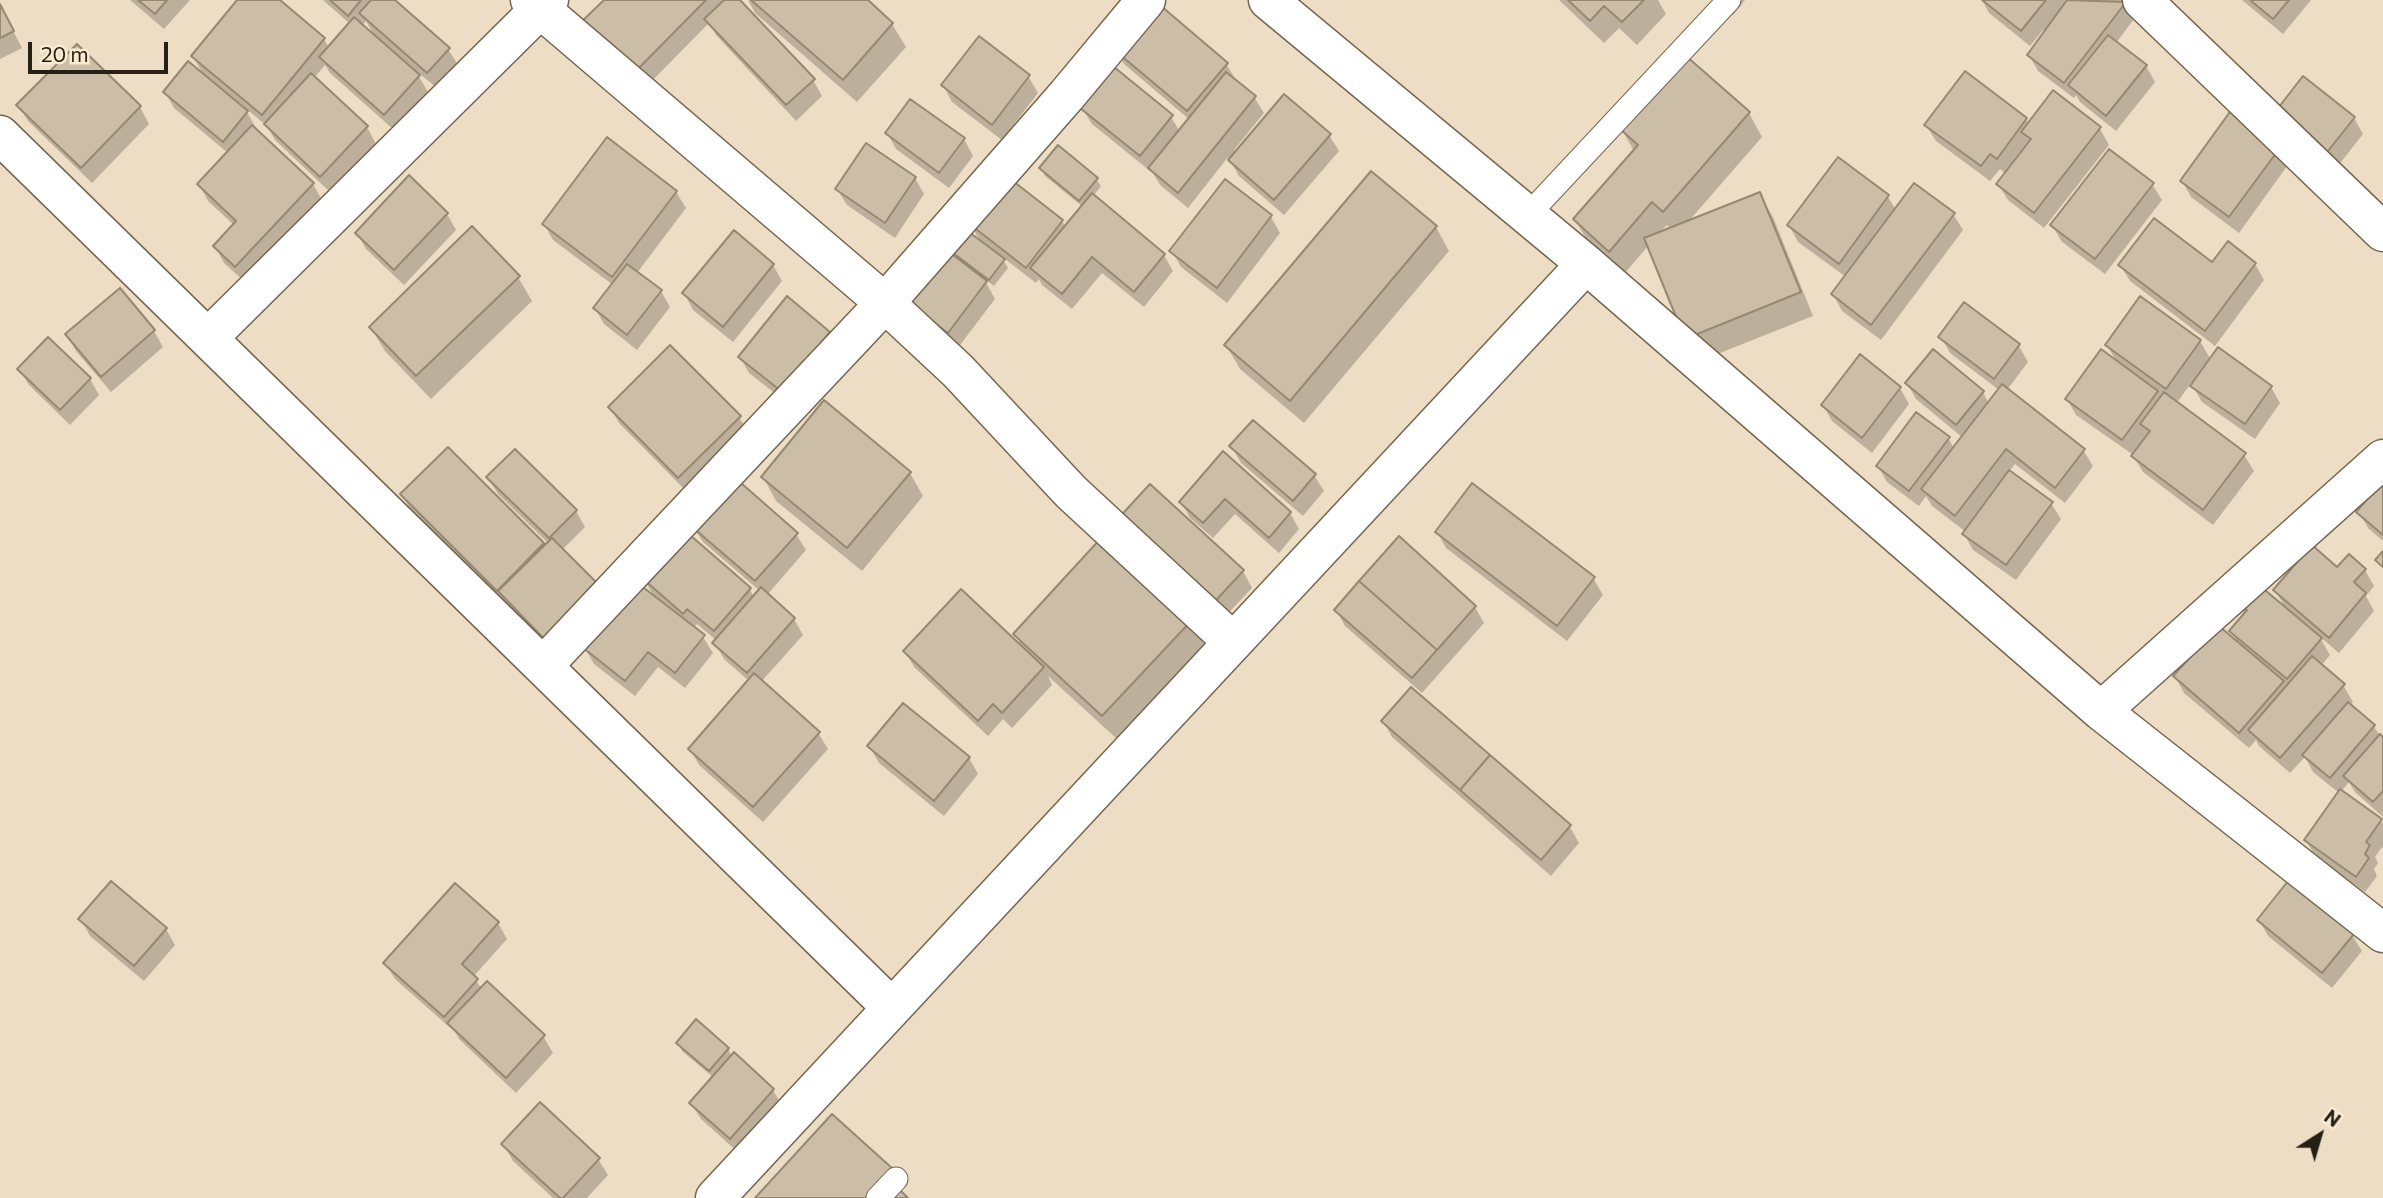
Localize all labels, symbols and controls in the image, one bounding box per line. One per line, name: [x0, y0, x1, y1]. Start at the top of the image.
scale bar: [32, 28, 172, 72]
text: 20 m: [41, 41, 89, 66]
north arrow: [2285, 1100, 2355, 1170]
text: N: [2320, 1104, 2346, 1131]

